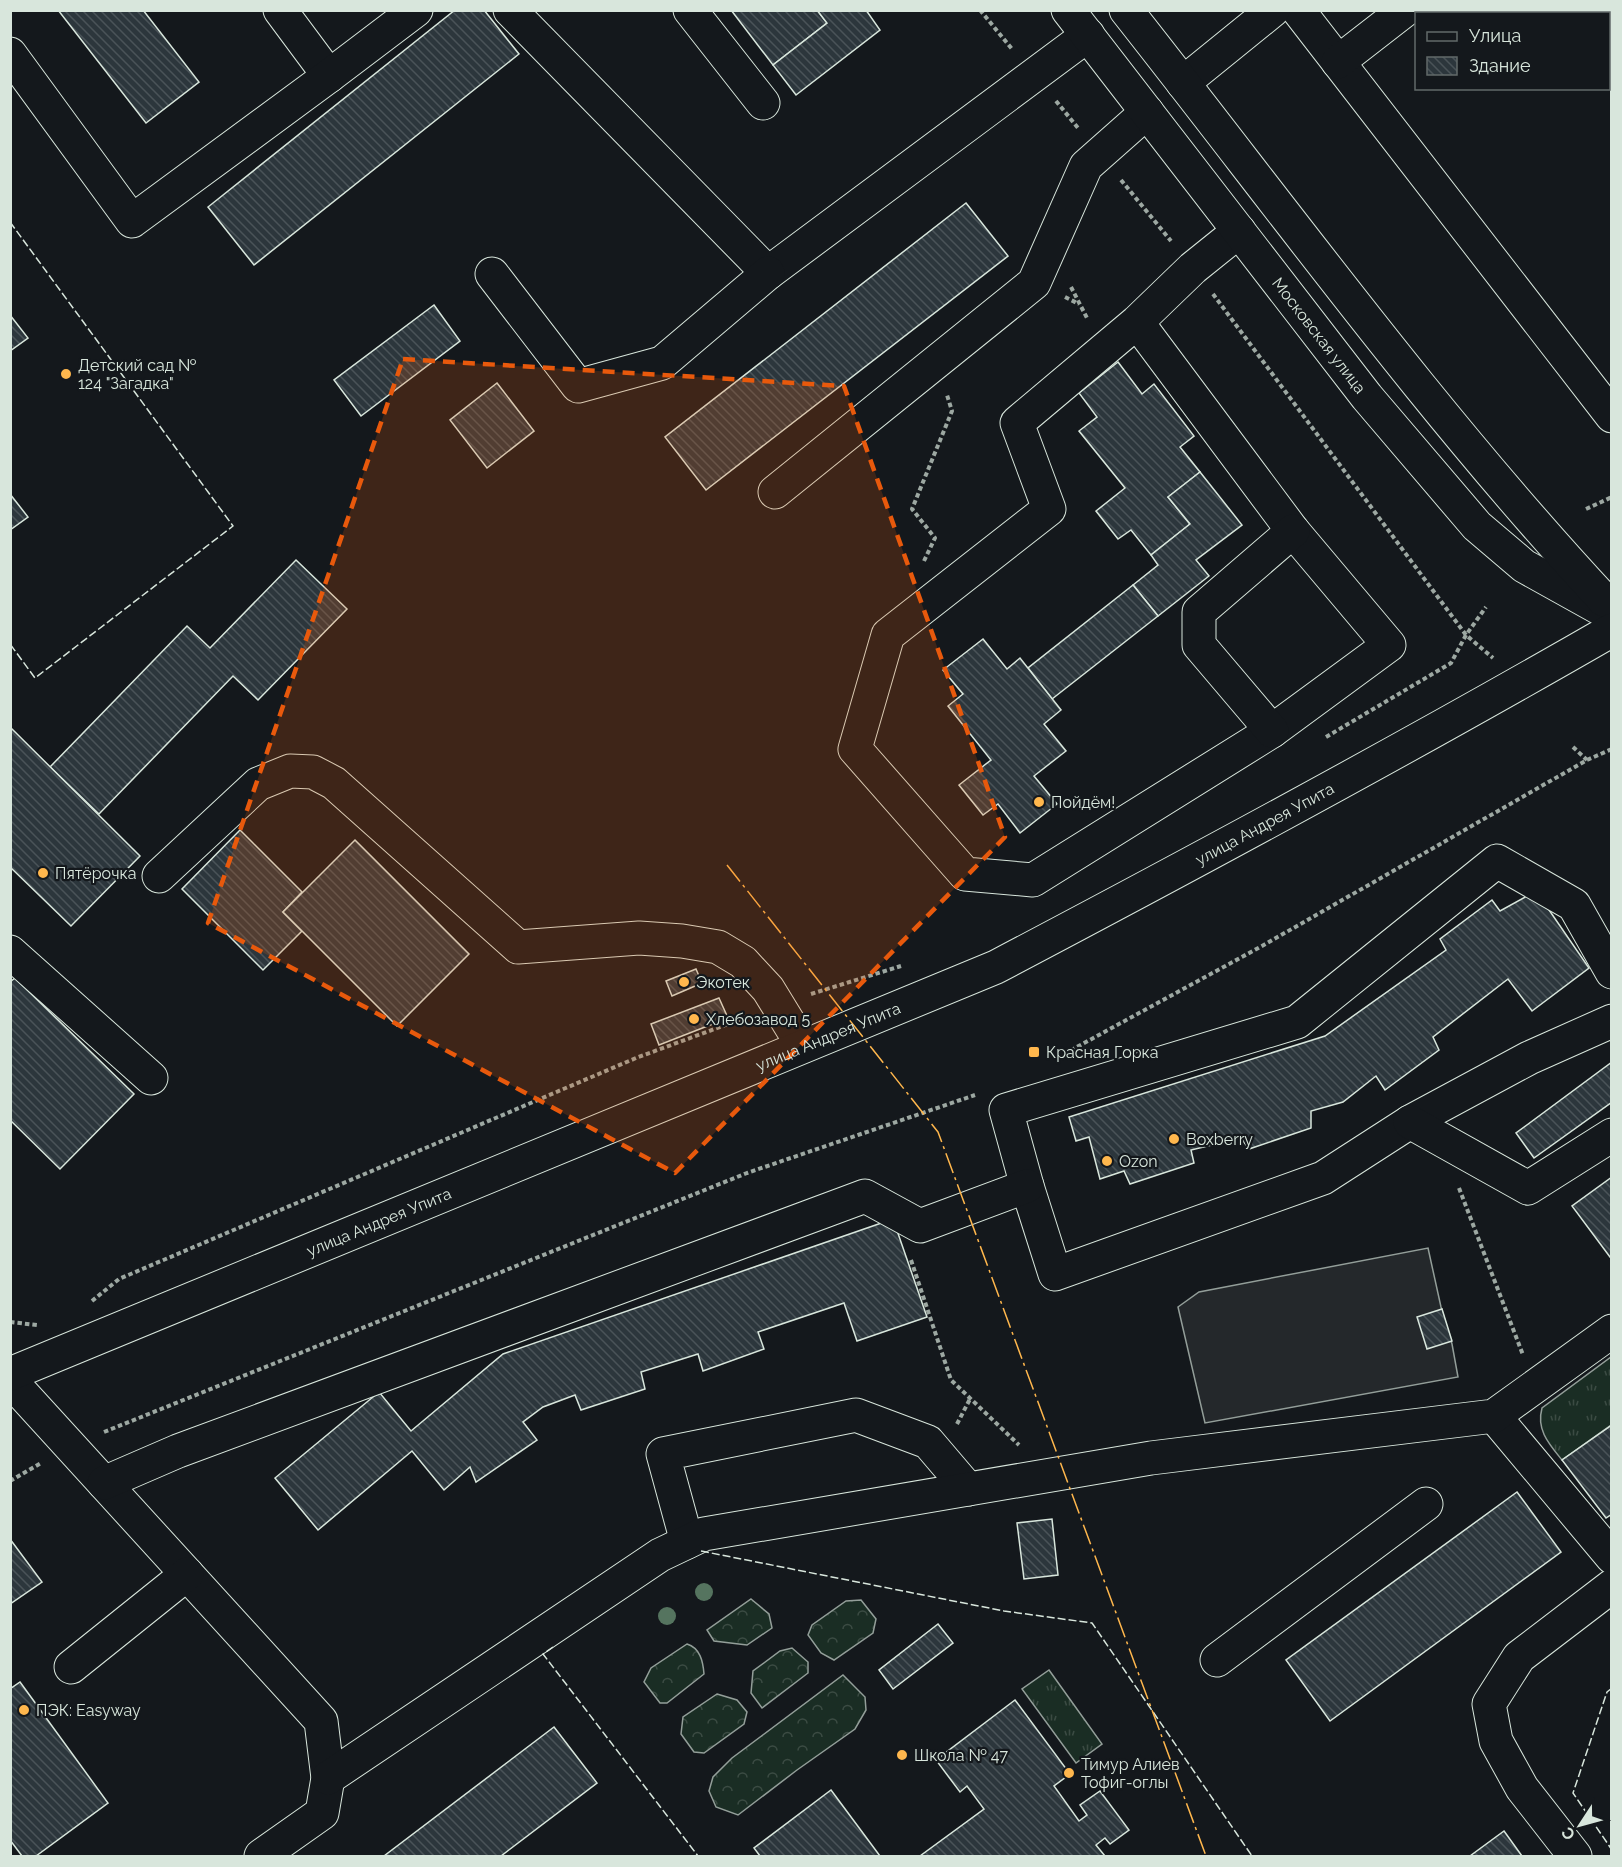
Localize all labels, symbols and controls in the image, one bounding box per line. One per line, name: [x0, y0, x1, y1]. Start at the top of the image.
legend: [1415, 12, 1610, 90]
text: Улица: [1469, 25, 1521, 46]
text: Здание: [1469, 55, 1531, 76]
street label: Московская улица: [1268, 274, 1370, 397]
place label: Детский сад № 124 "Загадка": [78, 356, 196, 393]
marker: Детский сад № 124 "Загадка": [59, 367, 73, 381]
street label: улица Андрея Упита: [1192, 779, 1337, 869]
place label: Пойдём!: [1051, 793, 1115, 812]
marker: Пойдём!: [1032, 795, 1046, 809]
place label: Пятёрочка: [55, 864, 136, 883]
marker: Пятёрочка: [36, 866, 50, 880]
place label: Экотек: [696, 973, 750, 992]
marker: Экотек: [677, 975, 691, 989]
street label: улица Андрея Упита: [753, 998, 903, 1075]
place label: Хлебозавод 5: [706, 1010, 810, 1029]
marker: Хлебозавод 5: [687, 1012, 701, 1026]
place label: Красная Горка: [1046, 1043, 1159, 1062]
marker: Красная Горка: [1027, 1045, 1041, 1059]
place label: Boxberry: [1186, 1130, 1253, 1149]
marker: Boxberry: [1167, 1132, 1181, 1146]
place label: Ozon: [1119, 1152, 1158, 1171]
marker: Ozon: [1100, 1154, 1114, 1168]
street label: улица Андрея Упита: [304, 1184, 454, 1261]
place label: ПЭК: Easyway: [36, 1701, 141, 1720]
marker: ПЭК: Easyway: [17, 1703, 31, 1717]
place label: Школа № 47: [914, 1746, 1008, 1765]
marker: Школа № 47: [895, 1748, 909, 1762]
place label: Тимур Алиев Тофиг-оглы: [1081, 1755, 1180, 1792]
marker: Тимур Алиев Тофиг-оглы: [1062, 1766, 1076, 1780]
north arrow: [1550, 1795, 1610, 1855]
text: С: [1557, 1823, 1579, 1844]

